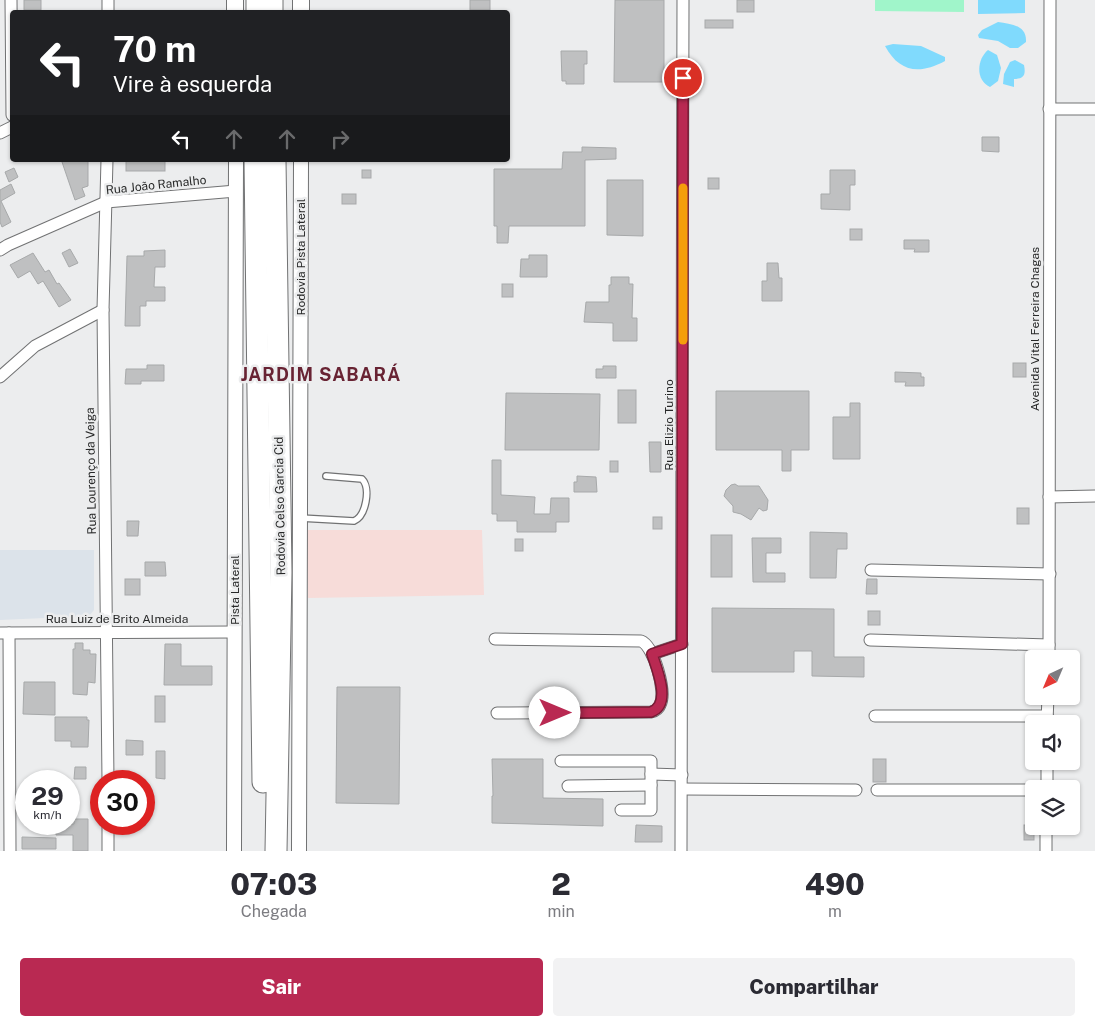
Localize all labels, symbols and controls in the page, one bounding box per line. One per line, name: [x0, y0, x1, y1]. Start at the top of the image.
text: 70 m: [113, 29, 196, 70]
icon: left: [30, 30, 95, 95]
pin: [662, 57, 704, 99]
icon: arrive: [669, 64, 697, 92]
text: Vire à esquerda: [113, 71, 272, 97]
icon: left: [167, 125, 195, 153]
icon: ahead: [220, 125, 248, 153]
icon: ahead: [273, 125, 301, 153]
icon: right: [326, 125, 354, 153]
street label: Rua João Ramalho: [105, 173, 207, 197]
street label: Rodovia Pista Lateral: [294, 198, 308, 316]
street label: Avenida Vital Ferreira Chagas: [1028, 247, 1042, 411]
district label: JARDIM SABARÁ: [241, 363, 401, 385]
street label: Rua Elizio Turino: [662, 379, 676, 471]
street label: Rua Lourenço da Veiga: [83, 407, 99, 535]
street label: Rodovia Celso Garcia Cid: [272, 437, 288, 575]
street label: Pista Lateral: [228, 555, 242, 625]
street label: Rua Luiz de Brito Almeida: [46, 612, 188, 626]
north arrow: [1025, 650, 1080, 705]
map controls: [1025, 650, 1080, 835]
position arrow: [528, 686, 580, 738]
button: sound: [1025, 715, 1080, 770]
speed limit sign: 30: [90, 770, 155, 835]
button: layers: [1025, 780, 1080, 835]
text: 29: [31, 781, 64, 811]
text: km/h: [33, 808, 62, 822]
text: 07:03: [230, 866, 317, 902]
text: 2: [551, 866, 571, 902]
text: 490: [805, 866, 865, 902]
text: Chegada: [241, 902, 307, 921]
text: min: [548, 902, 575, 921]
text: m: [828, 902, 842, 921]
button: Sair: [20, 958, 543, 1016]
button: Compartilhar: [553, 958, 1075, 1016]

